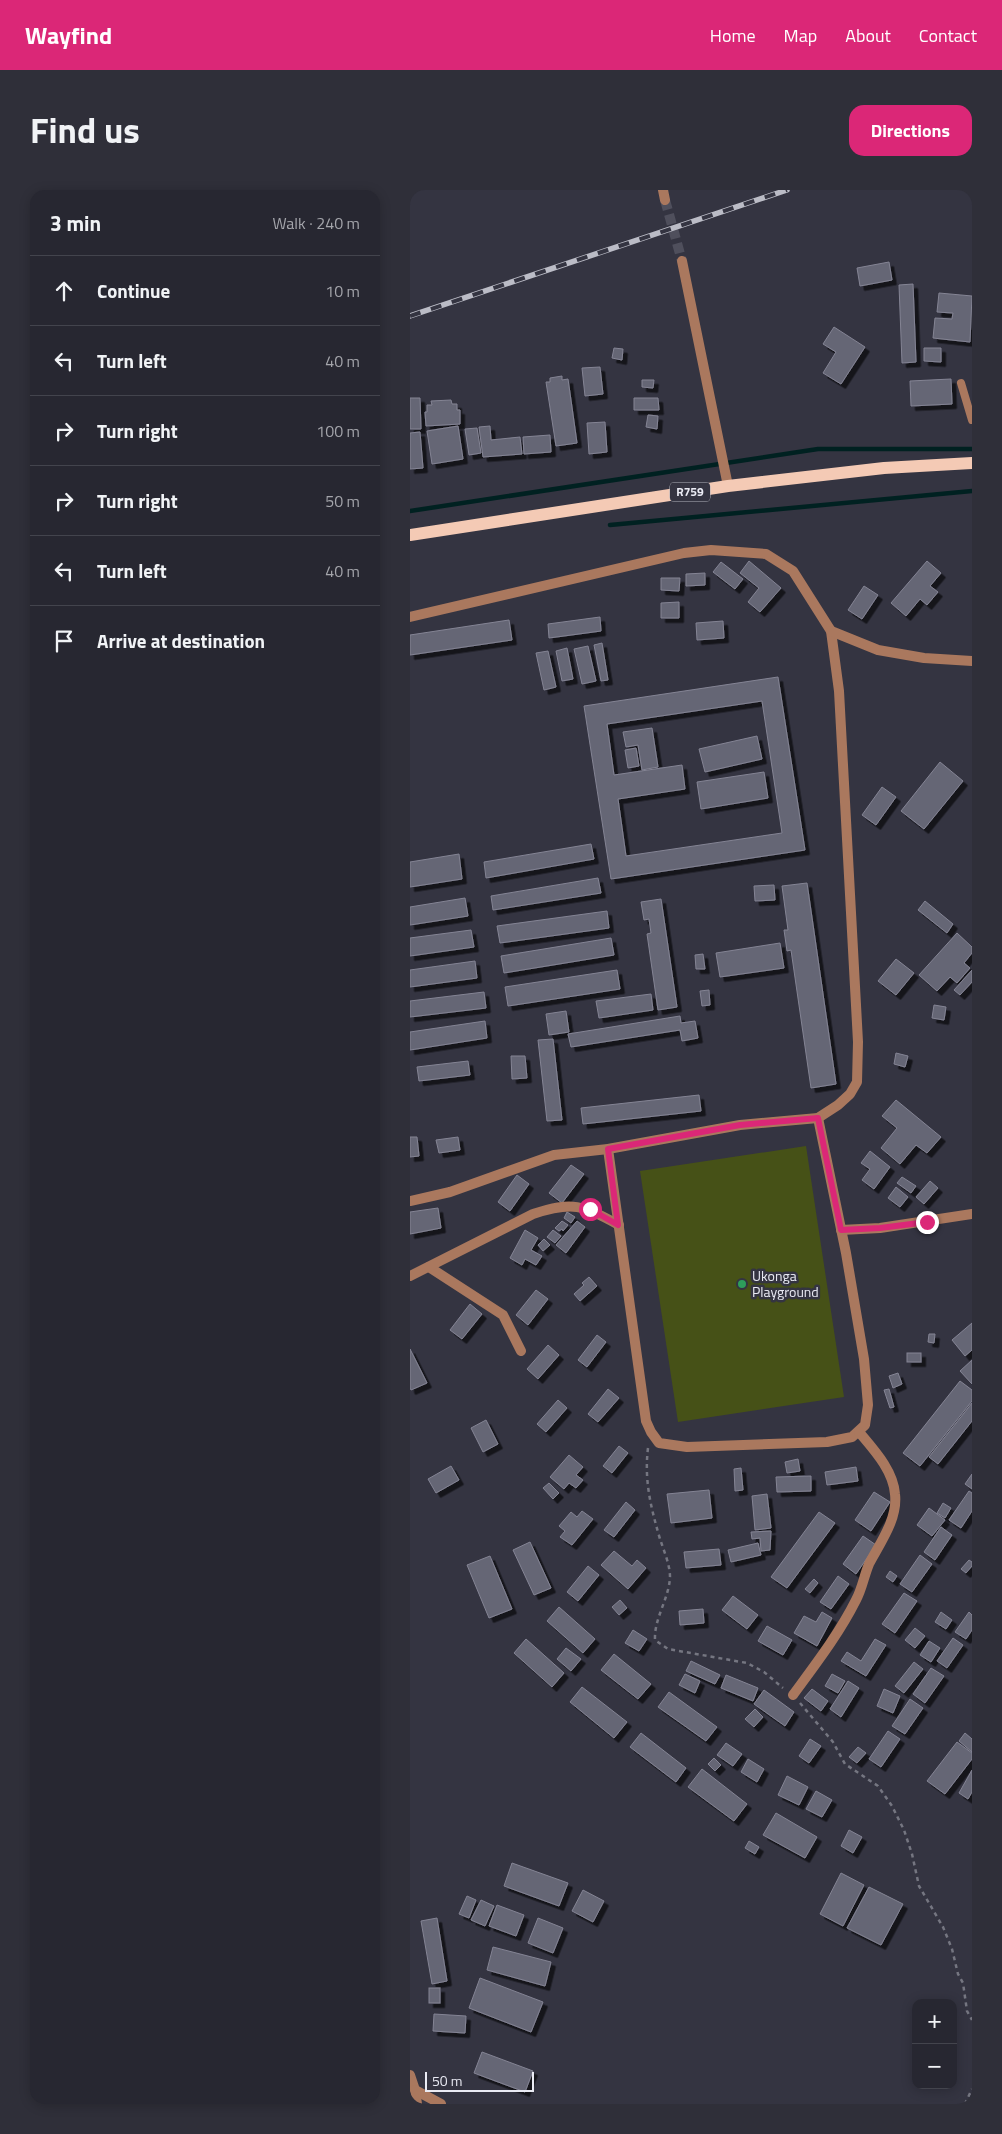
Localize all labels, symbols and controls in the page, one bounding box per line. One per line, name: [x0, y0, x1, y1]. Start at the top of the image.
text: Wayfind: [25, 17, 112, 53]
text: Home: [710, 22, 756, 49]
text: Map: [784, 22, 817, 49]
text: About: [845, 22, 891, 49]
text: Contact: [919, 22, 977, 49]
text: Find us: [30, 103, 140, 157]
button: Directions: [849, 105, 972, 156]
text: 3 min: [50, 207, 101, 239]
text: Walk · 240 m: [272, 211, 360, 235]
text: Continue: [97, 276, 170, 305]
icon: ahead: [50, 277, 78, 305]
text: 10 m: [325, 279, 360, 303]
text: Turn left: [97, 346, 167, 375]
icon: left: [50, 347, 78, 375]
text: 40 m: [325, 349, 360, 373]
text: Turn right: [97, 416, 178, 445]
icon: right: [50, 417, 78, 445]
text: 100 m: [316, 419, 360, 443]
road number: R759: [670, 482, 710, 502]
text: Turn right: [97, 486, 178, 515]
icon: right: [50, 487, 78, 515]
text: 50 m: [325, 489, 360, 513]
text: Turn left: [97, 556, 167, 585]
icon: left: [50, 557, 78, 585]
text: 40 m: [325, 559, 360, 583]
text: Arrive at destination: [97, 626, 265, 655]
icon: arrive: [50, 627, 78, 655]
route start: [579, 1198, 602, 1221]
route end: [916, 1211, 939, 1234]
place label: Ukonga Playground: [752, 1265, 819, 1302]
marker: Ukonga Playground: [736, 1278, 748, 1290]
map controls: [912, 1999, 957, 2089]
button: +: [912, 1999, 957, 2044]
button: −: [912, 2044, 957, 2089]
scale bar: [425, 2069, 534, 2092]
text: 50 m: [432, 2070, 462, 2091]

